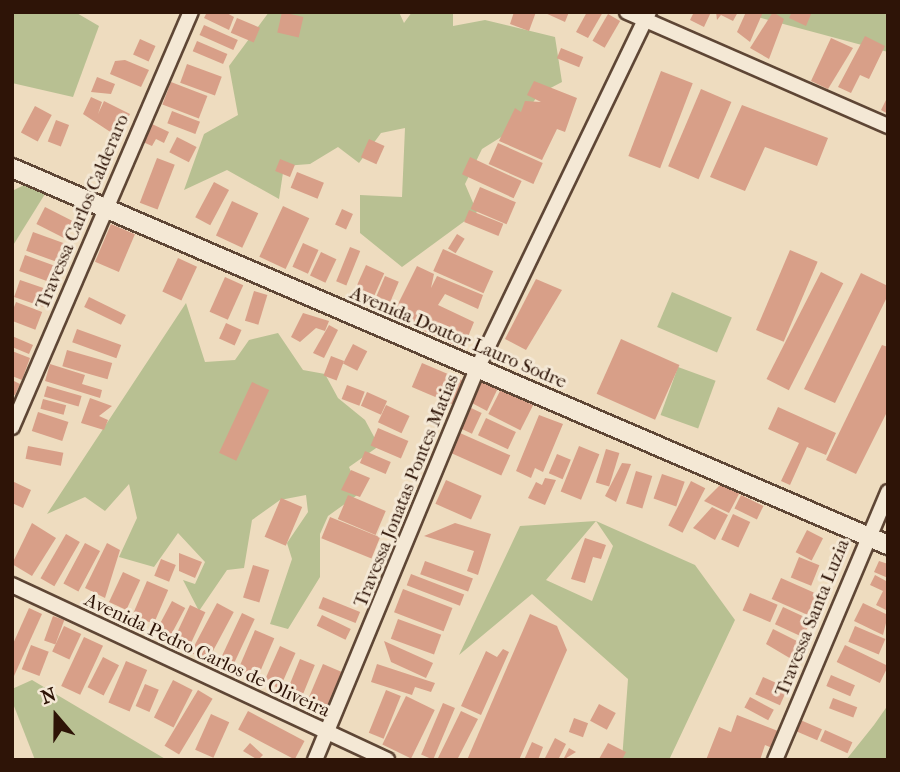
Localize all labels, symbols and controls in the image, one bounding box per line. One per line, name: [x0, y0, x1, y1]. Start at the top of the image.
street label: Travessa Carlos Calderaro: [32, 111, 134, 313]
street label: Avenida Doutor Lauro Sodre: [346, 282, 570, 394]
street label: Travessa Jonatas Pontes Matias: [350, 371, 464, 611]
street label: Travessa Santa Luzia: [771, 536, 855, 700]
street label: Avenida Pedro Carlos de Oliveira: [81, 589, 333, 723]
north arrow: [21, 681, 91, 751]
text: N: [38, 683, 59, 709]

